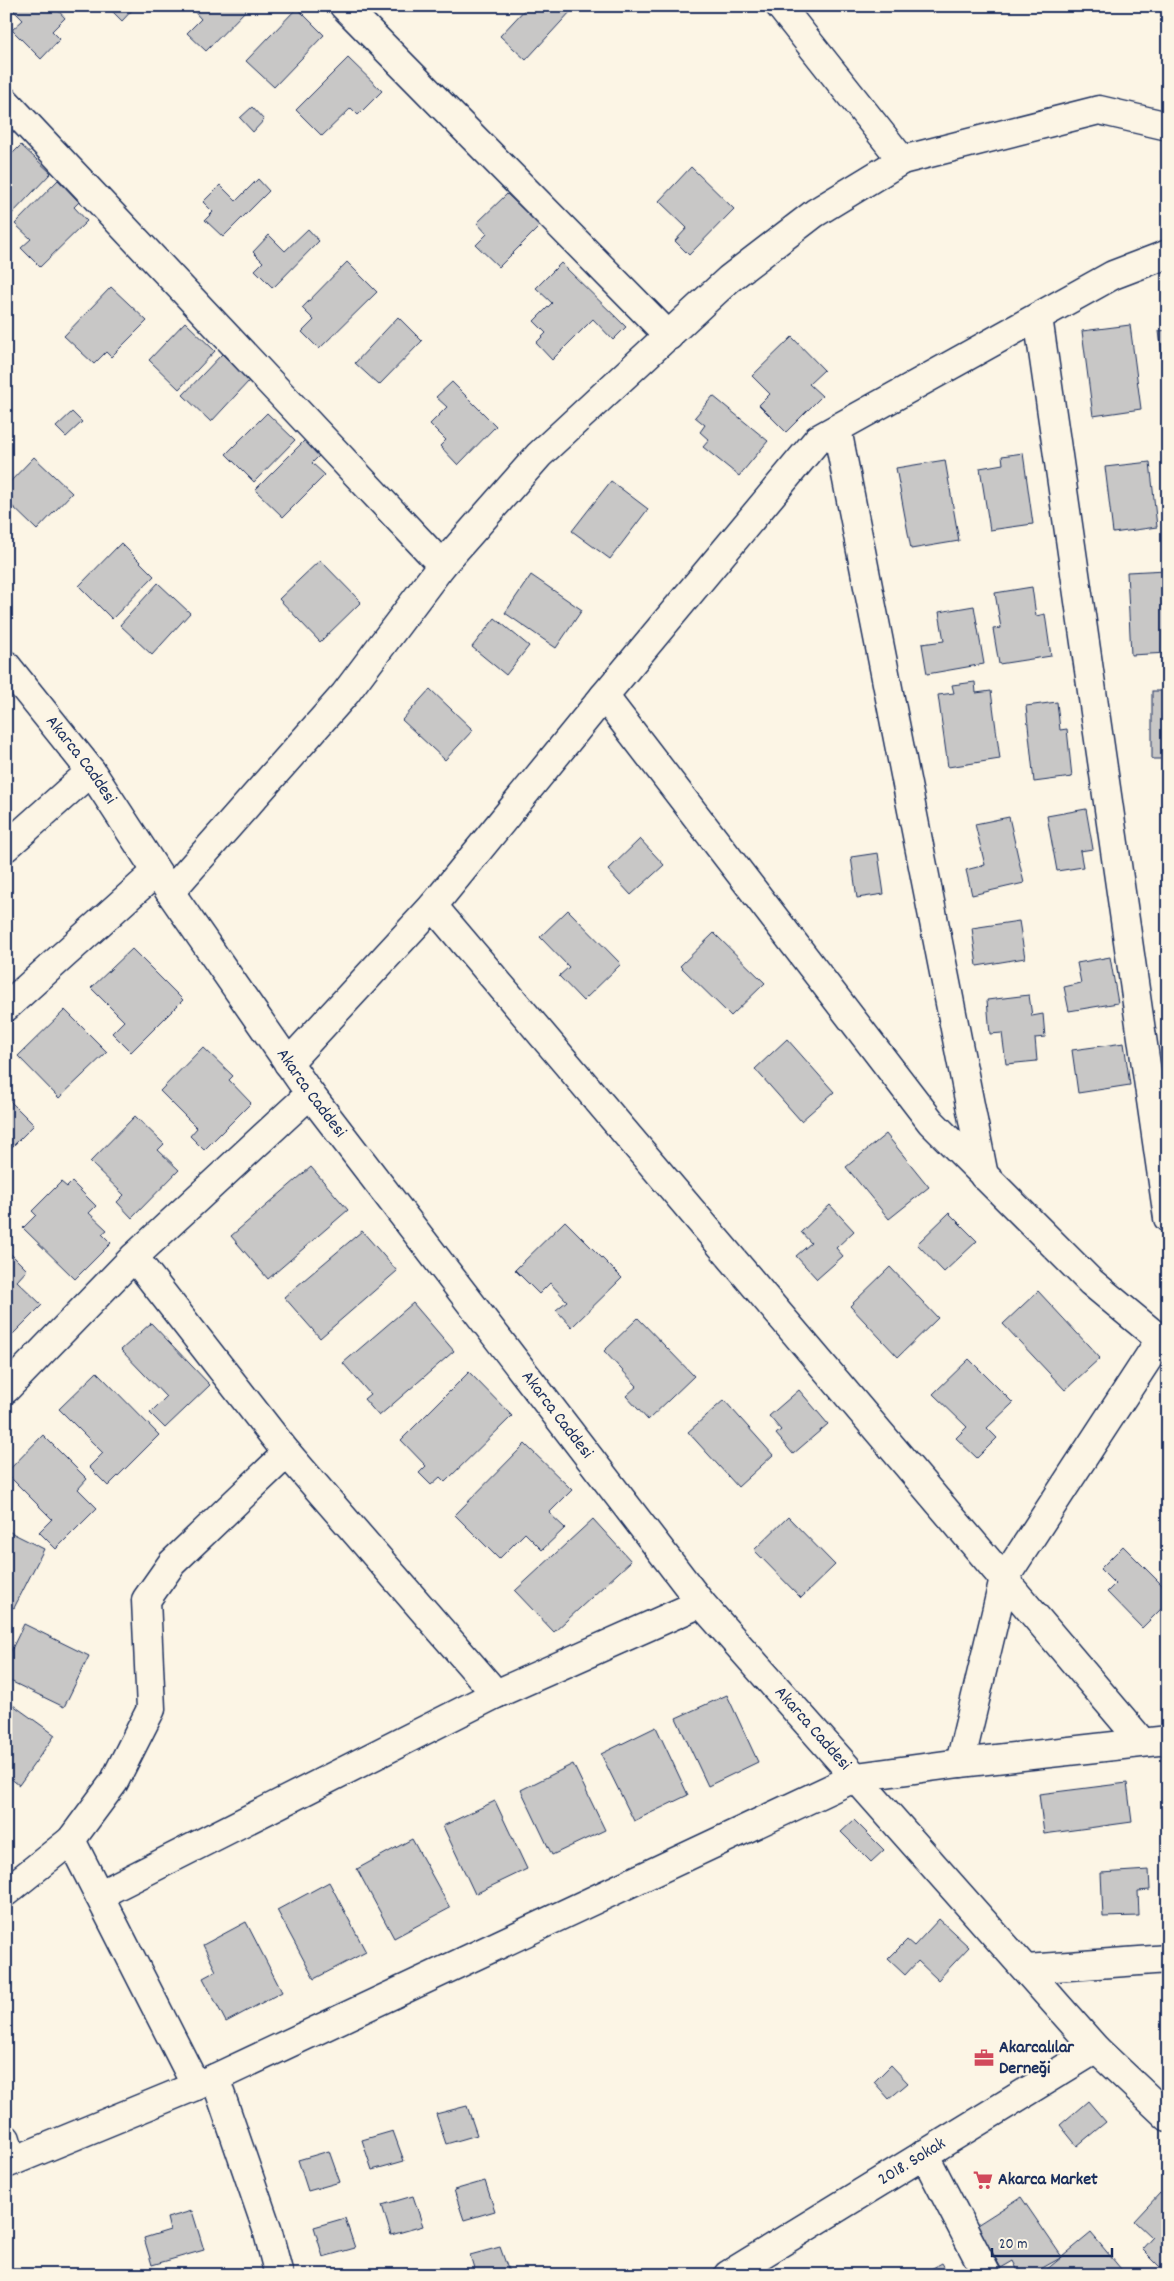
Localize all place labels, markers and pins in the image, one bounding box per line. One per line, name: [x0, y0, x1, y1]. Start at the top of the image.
place label: Akarcalılar Derneği: [999, 2036, 1074, 2082]
office icon: Akarcalılar Derneği: [973, 2047, 995, 2069]
place label: Akarca Market: [998, 2168, 1098, 2193]
supermarket icon: Akarca Market: [972, 2169, 994, 2191]

